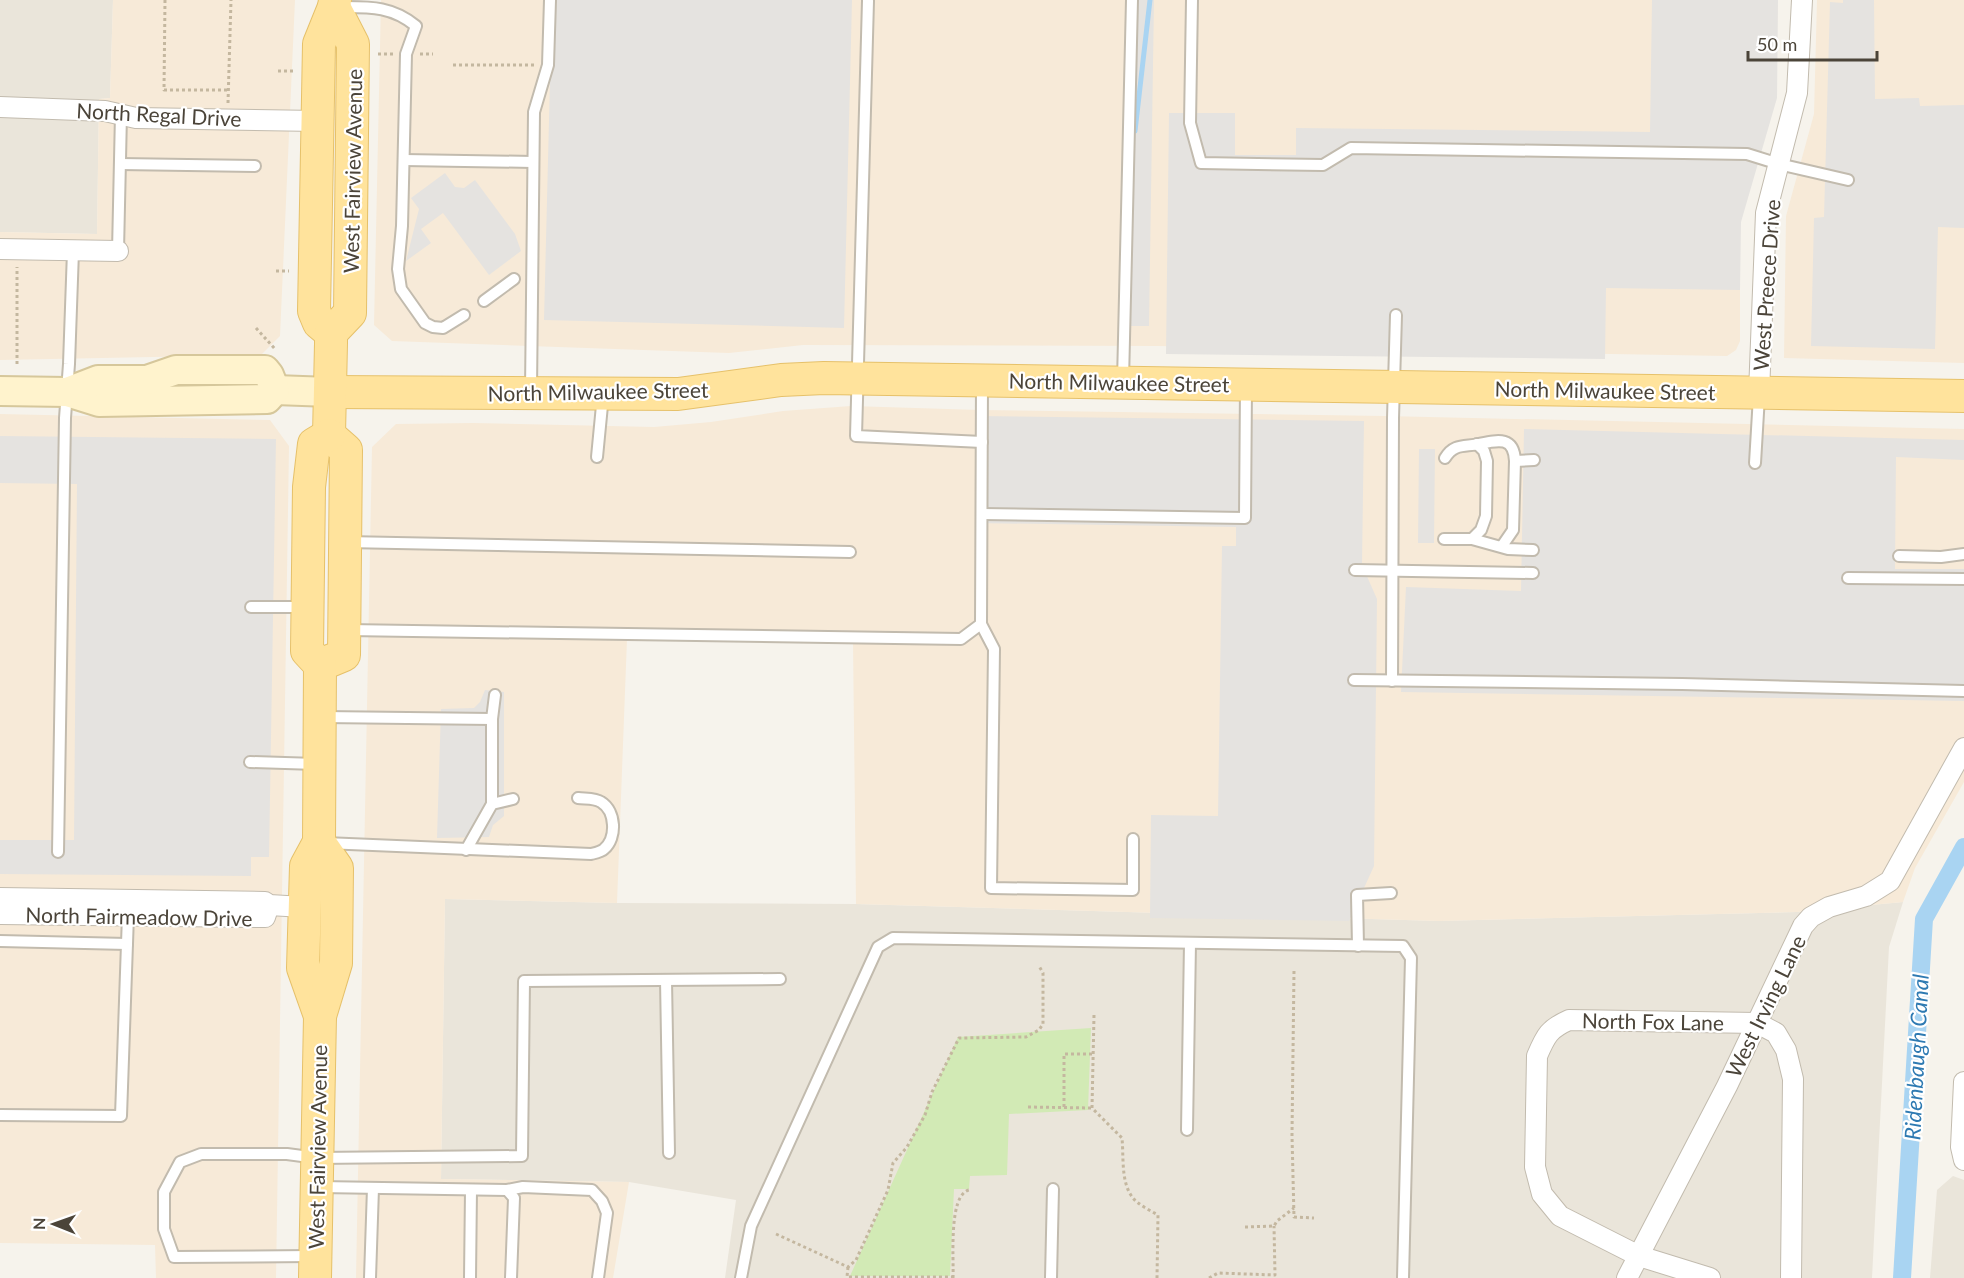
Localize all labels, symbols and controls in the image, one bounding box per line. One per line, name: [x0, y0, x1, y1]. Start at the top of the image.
scale bar: [1748, 24, 1877, 62]
text: 50 m: [1757, 33, 1797, 55]
street label: West Fairview Avenue: [338, 69, 366, 273]
street label: North Regal Drive: [76, 97, 242, 131]
street label: West Preece Drive: [1748, 198, 1784, 372]
street label: North Milwaukee Street: [1008, 368, 1230, 396]
street label: North Milwaukee Street: [1494, 376, 1716, 404]
street label: North Milwaukee Street: [487, 377, 709, 405]
street label: North Fairmeadow Drive: [25, 902, 253, 930]
street label: West Irving Lane: [1720, 931, 1810, 1081]
water label: Ridenbaugh Canal: [1898, 973, 1934, 1141]
street label: North Fox Lane: [1582, 1007, 1724, 1035]
street label: West Fairview Avenue: [303, 1045, 331, 1249]
north arrow: [24, 1194, 84, 1254]
text: N: [29, 1217, 48, 1230]

